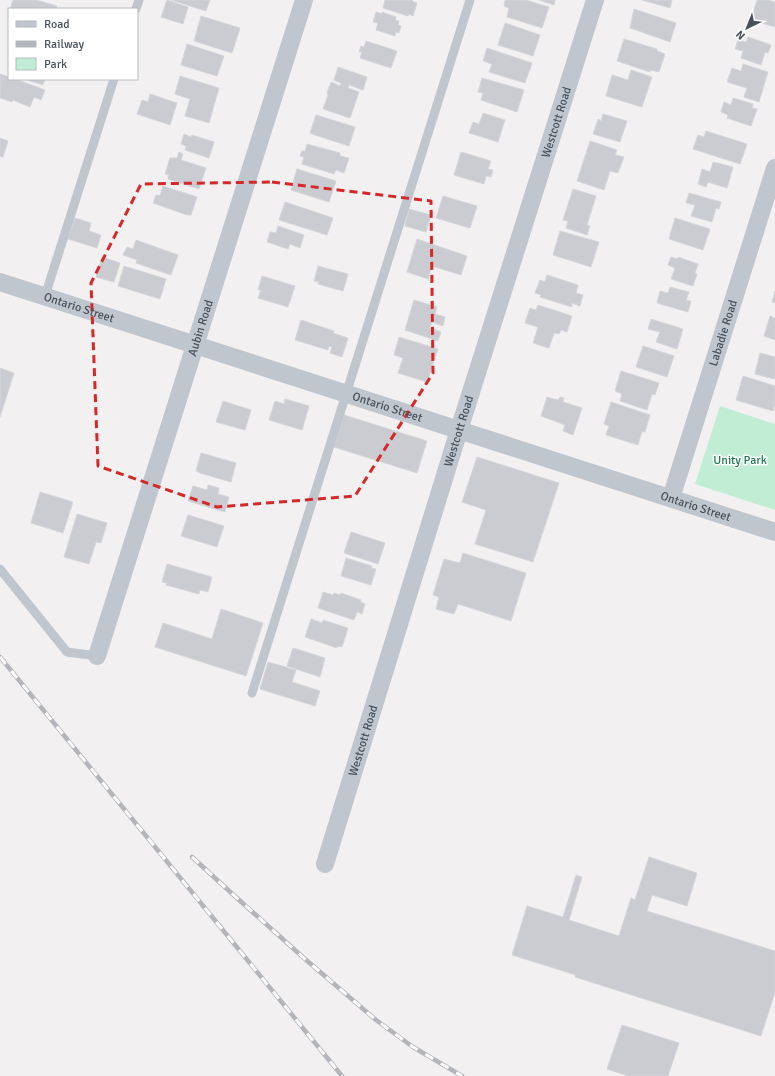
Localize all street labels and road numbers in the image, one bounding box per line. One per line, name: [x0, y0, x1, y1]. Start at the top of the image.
street label: Westcott Road: [539, 85, 575, 160]
street label: Ontario Street: [42, 290, 116, 326]
street label: Aubin Road: [185, 298, 217, 358]
street label: Labadie Road: [706, 298, 741, 368]
street label: Ontario Street: [350, 389, 424, 426]
street label: Westcott Road: [441, 394, 477, 469]
street label: Ontario Street: [659, 489, 733, 525]
street label: Westcott Road: [346, 704, 382, 778]

